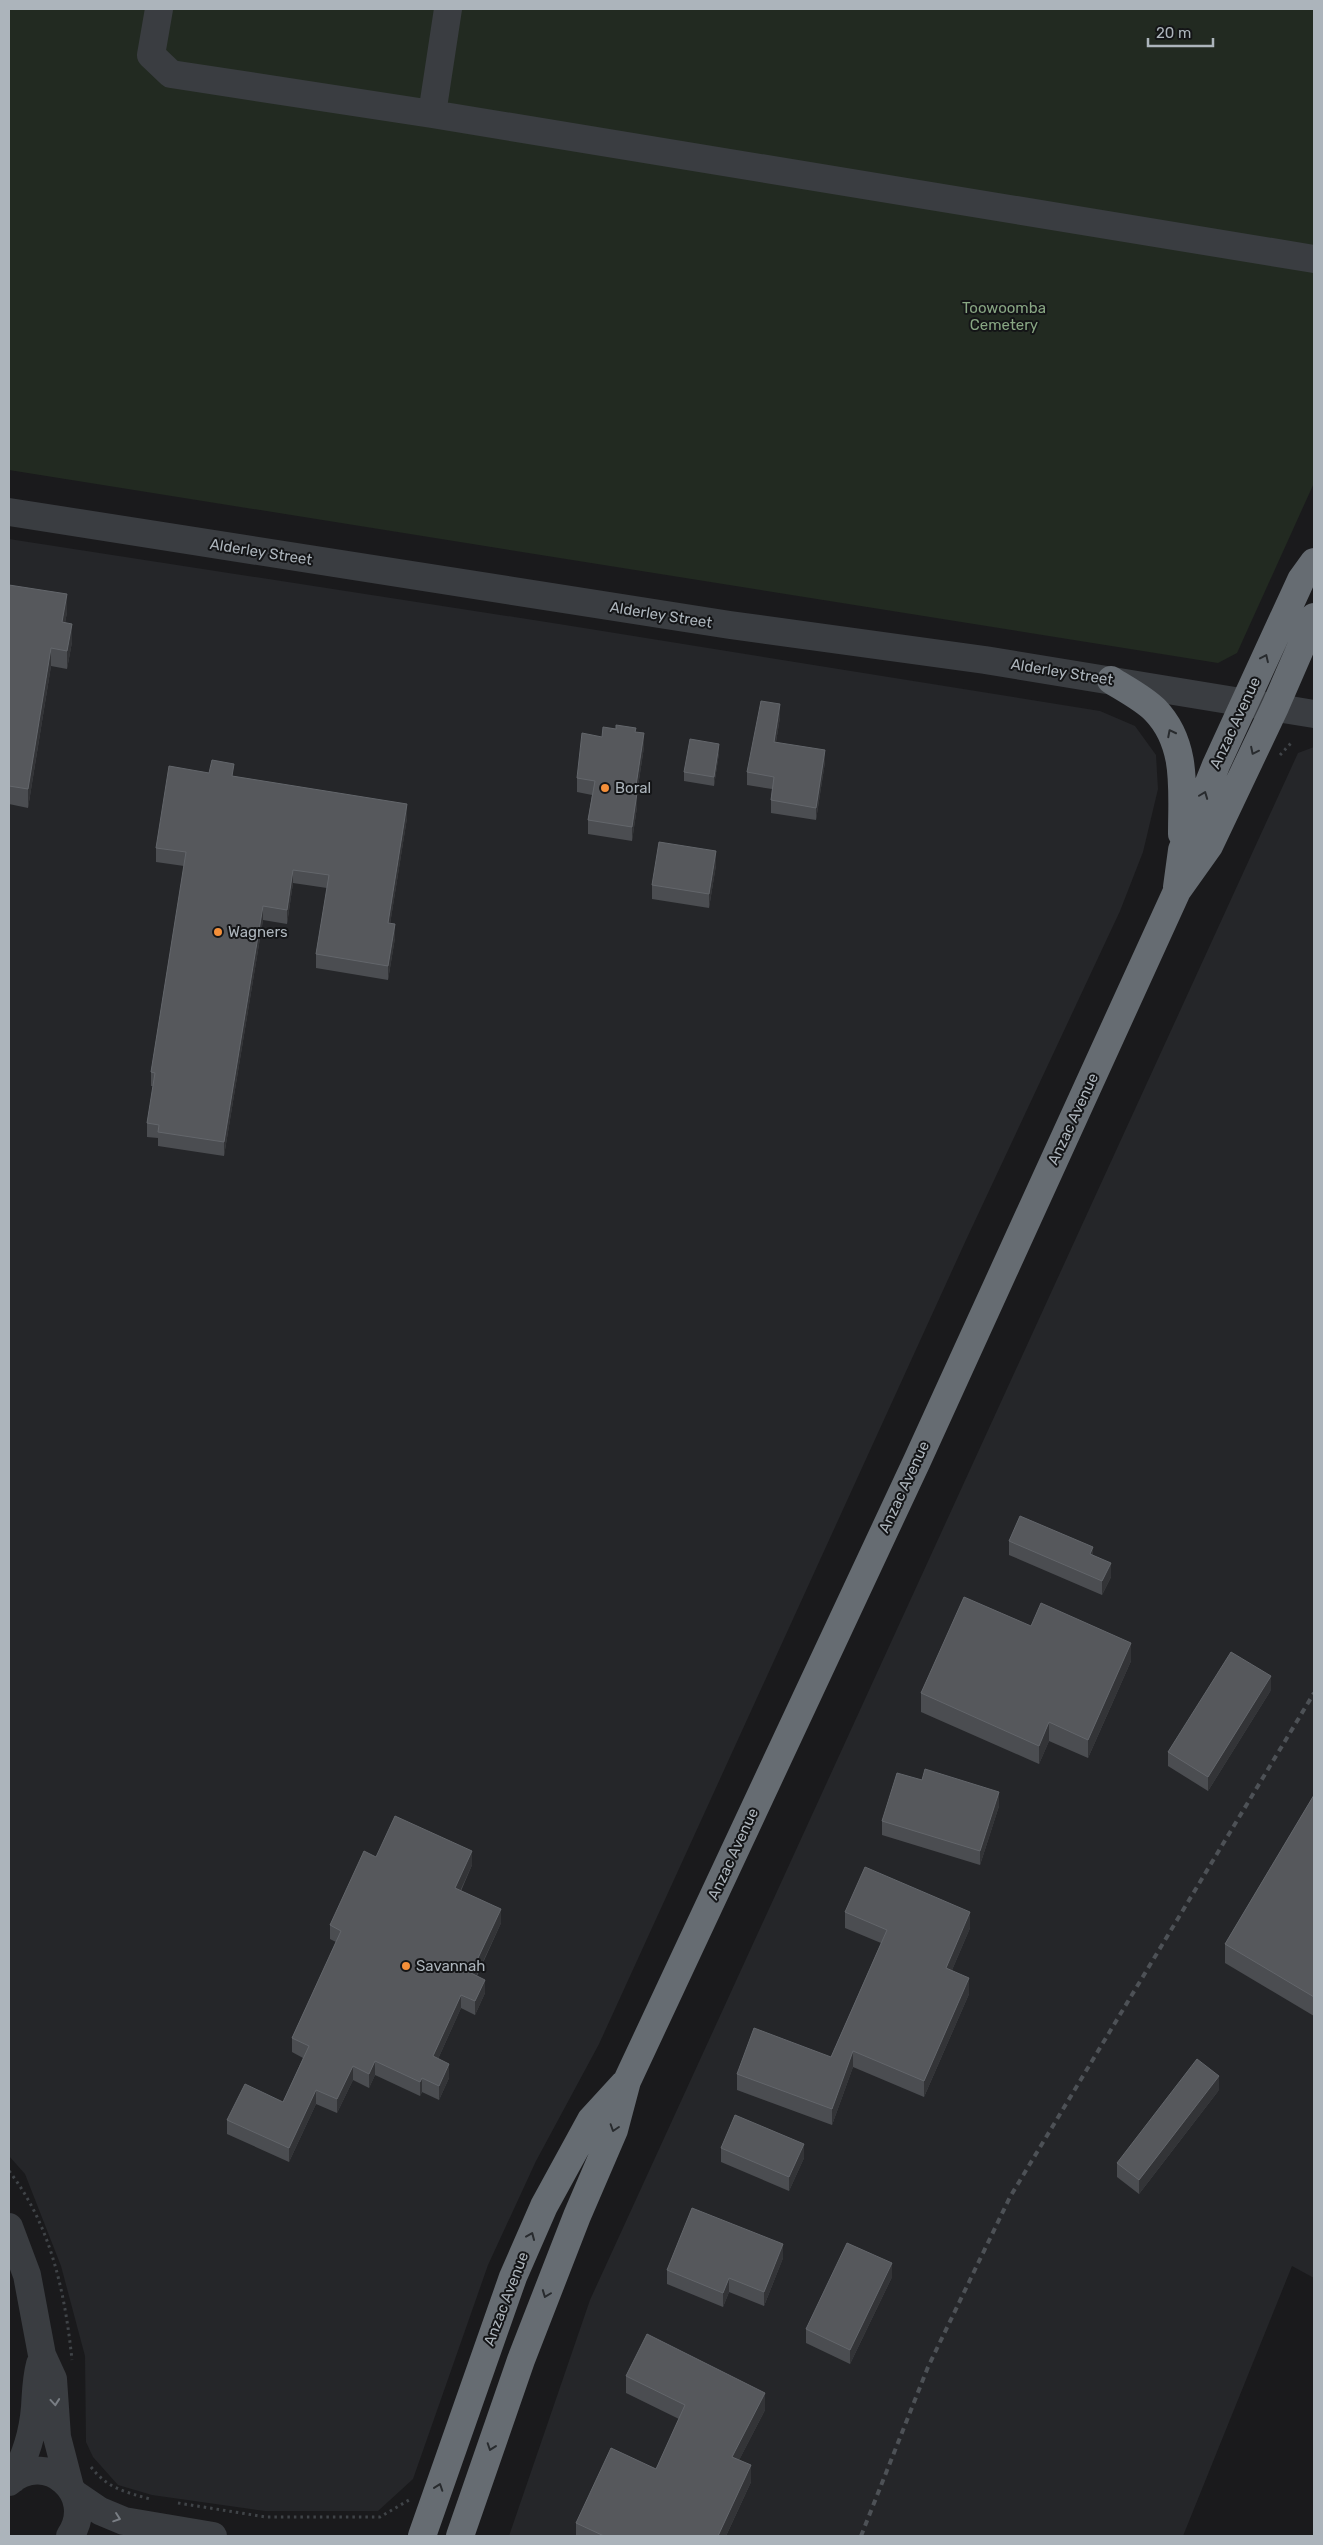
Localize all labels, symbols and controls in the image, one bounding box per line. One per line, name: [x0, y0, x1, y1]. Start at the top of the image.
scale bar: [1148, 15, 1213, 47]
text: 20 m: [1156, 24, 1191, 42]
park label: Toowoomba Cemetery: [962, 299, 1046, 334]
street label: Alderley Street: [209, 535, 314, 569]
street label: Alderley Street: [609, 598, 714, 632]
one-way arrow: [1259, 654, 1270, 663]
street label: Alderley Street: [1010, 655, 1115, 689]
street label: Anzac Avenue: [1206, 674, 1264, 772]
one-way arrow: [1167, 730, 1177, 739]
one-way arrow: [1250, 746, 1260, 755]
place label: Boral: [615, 779, 651, 797]
marker: Boral: [599, 782, 611, 794]
one-way arrow: [1198, 791, 1208, 799]
place label: Wagners: [228, 923, 288, 941]
marker: Wagners: [212, 926, 224, 938]
street label: Anzac Avenue: [1044, 1070, 1102, 1168]
street label: Anzac Avenue: [875, 1438, 933, 1536]
street label: Anzac Avenue: [704, 1805, 762, 1903]
place label: Savannah: [416, 1957, 485, 1975]
marker: Savannah: [400, 1960, 412, 1972]
one-way arrow: [610, 2123, 620, 2131]
one-way arrow: [524, 2232, 535, 2241]
street label: Anzac Avenue: [480, 2249, 532, 2349]
one-way arrow: [542, 2290, 552, 2298]
one-way arrow: [49, 2398, 60, 2406]
one-way arrow: [487, 2442, 497, 2451]
one-way arrow: [433, 2483, 443, 2492]
one-way arrow: [112, 2512, 121, 2522]

